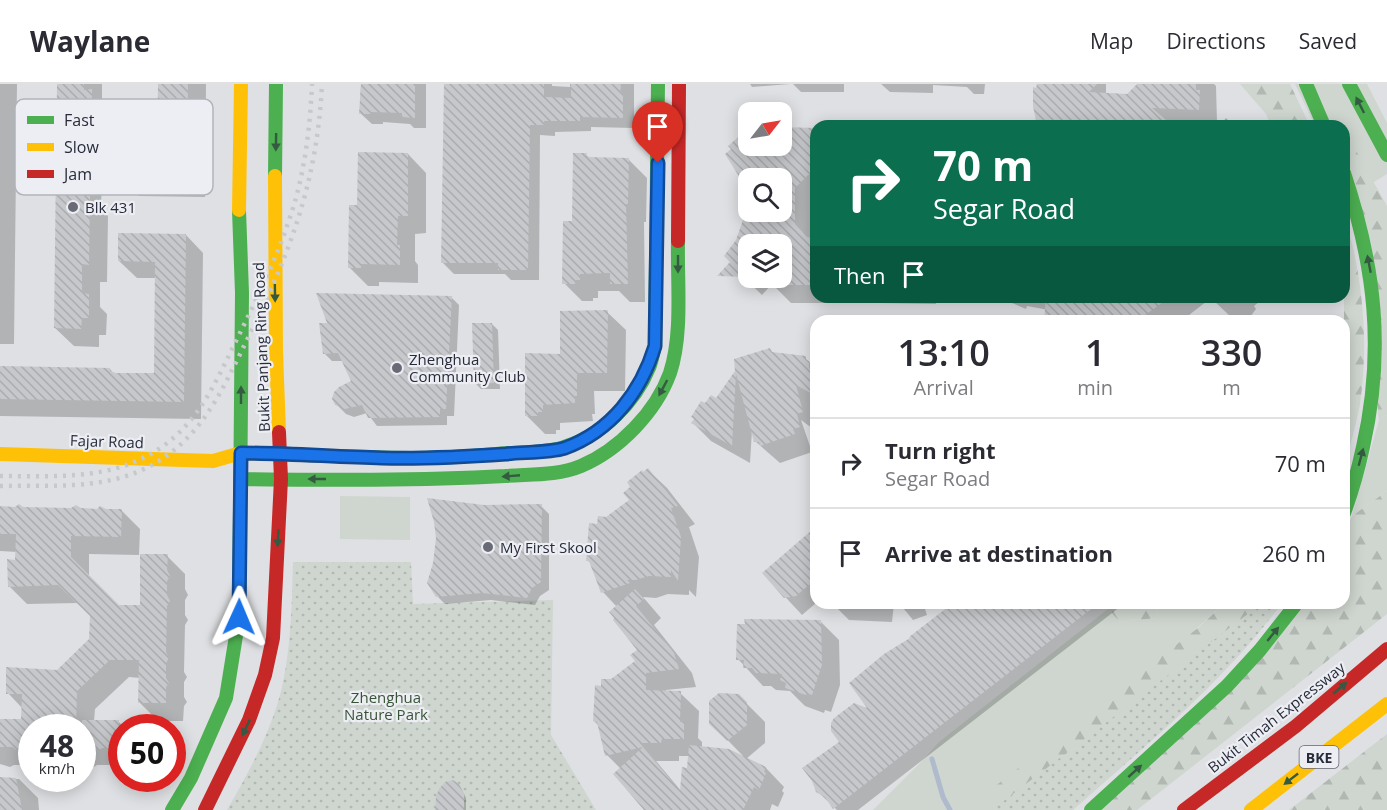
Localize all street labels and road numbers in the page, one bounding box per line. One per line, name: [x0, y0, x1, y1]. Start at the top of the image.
street label: Bukit Panjang Ring Road: [248, 262, 274, 432]
street label: Fajar Road: [70, 430, 144, 452]
street label: Bukit Timah Expressway: [1203, 657, 1349, 777]
road number: BKE: [1300, 746, 1338, 768]

